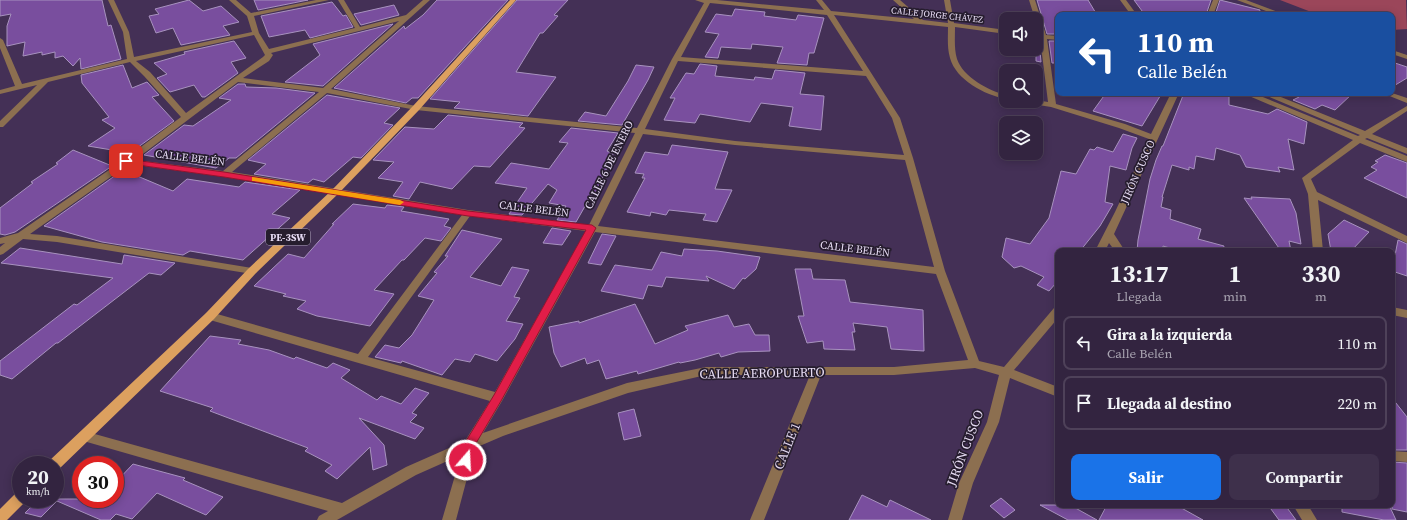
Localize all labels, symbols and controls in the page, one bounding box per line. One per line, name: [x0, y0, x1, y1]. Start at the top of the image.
street label: CALLE JORGE CHÁVEZ: [890, 4, 984, 26]
map controls: [999, 12, 1043, 160]
button: sound: [999, 12, 1043, 56]
text: 110 m: [1137, 23, 1214, 61]
icon: left: [1071, 28, 1123, 80]
text: Calle Belén: [1137, 59, 1227, 84]
button: search: [999, 64, 1043, 108]
button: layers: [999, 116, 1043, 160]
street label: CALLE 6 DE ENERO: [581, 118, 637, 212]
street label: JIRÓN CUSCO: [1117, 138, 1159, 207]
pin: [109, 144, 143, 178]
street label: CALLE BELÉN: [154, 146, 226, 170]
icon: arrive: [115, 150, 137, 172]
street label: CALLE BELÉN: [498, 197, 570, 221]
road number: PE-3SW: [266, 229, 310, 245]
street label: CALLE BELÉN: [819, 237, 891, 261]
text: 13:17: [1110, 257, 1169, 290]
text: 1: [1229, 257, 1242, 290]
text: 330: [1301, 257, 1340, 290]
text: Llegada: [1117, 288, 1162, 305]
text: min: [1223, 288, 1247, 305]
text: m: [1315, 288, 1327, 305]
text: Gira a la izquierda: [1107, 324, 1232, 345]
icon: left: [1073, 332, 1095, 354]
text: 110 m: [1337, 333, 1377, 354]
text: Calle Belén: [1107, 345, 1172, 362]
street label: CALLE AEROPUERTO: [699, 363, 825, 383]
icon: arrive: [1073, 392, 1095, 414]
text: Llegada al destino: [1107, 393, 1232, 414]
text: 220 m: [1337, 393, 1377, 414]
street label: JIRÓN CUSCO: [942, 407, 987, 490]
street label: CALLE 1: [770, 420, 804, 472]
position arrow: [445, 439, 487, 481]
button: Salir: [1071, 454, 1221, 500]
button: Compartir: [1229, 454, 1379, 500]
speed limit sign: 30: [72, 456, 124, 508]
text: 20: [27, 463, 49, 491]
text: km/h: [26, 485, 50, 498]

